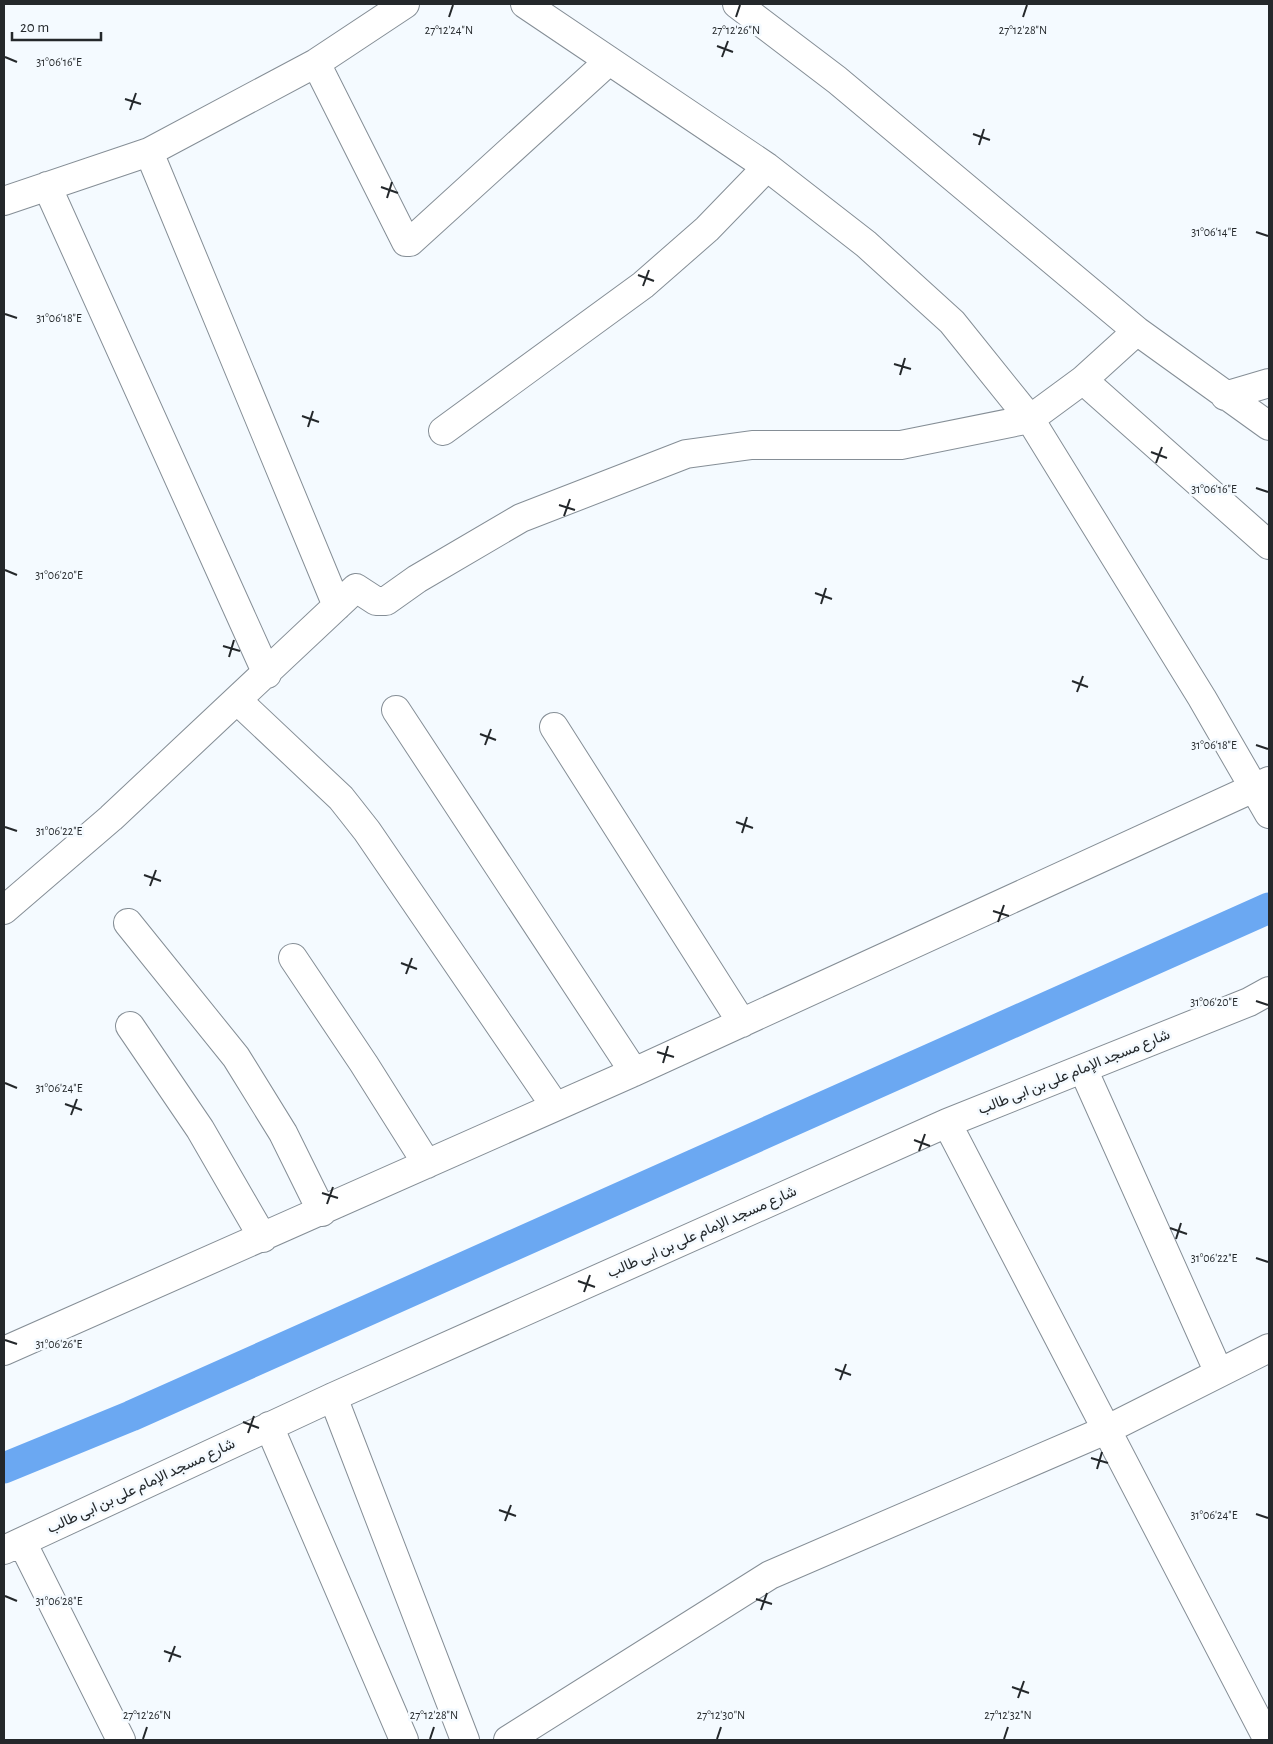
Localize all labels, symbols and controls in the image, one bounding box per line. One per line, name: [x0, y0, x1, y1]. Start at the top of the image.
scale bar: [12, 10, 101, 42]
text: 20 m: [20, 20, 49, 35]
text: 27°12'24"N: [425, 24, 473, 36]
text: 27°12'26"N: [712, 24, 760, 36]
text: 27°12'28"N: [999, 24, 1047, 36]
text: 31°06'16"E: [36, 56, 82, 68]
text: 31°06'14"E: [1191, 226, 1237, 238]
text: 31°06'18"E: [36, 312, 82, 324]
text: 31°06'16"E: [1191, 483, 1237, 495]
text: 31°06'20"E: [35, 569, 83, 581]
text: 31°06'18"E: [1191, 739, 1237, 751]
text: 31°06'22"E: [36, 825, 83, 837]
text: 31°06'20"E: [1190, 996, 1238, 1008]
street label: شارع مسجد الإمام على بن ابى طالب: [976, 1027, 1173, 1120]
text: 31°06'24"E: [36, 1082, 83, 1094]
street label: شارع مسجد الإمام على بن ابى طالب: [605, 1183, 800, 1283]
text: 31°06'22"E: [1191, 1252, 1238, 1264]
text: 31°06'26"E: [36, 1338, 83, 1350]
street label: شارع مسجد الإمام على بن ابى طالب: [45, 1436, 239, 1539]
text: 31°06'24"E: [1191, 1509, 1238, 1521]
text: 31°06'28"E: [36, 1595, 83, 1607]
text: 27°12'26"N: [123, 1709, 171, 1721]
text: 27°12'28"N: [410, 1709, 458, 1721]
text: 27°12'30"N: [697, 1709, 745, 1721]
text: 27°12'32"N: [984, 1709, 1032, 1721]

